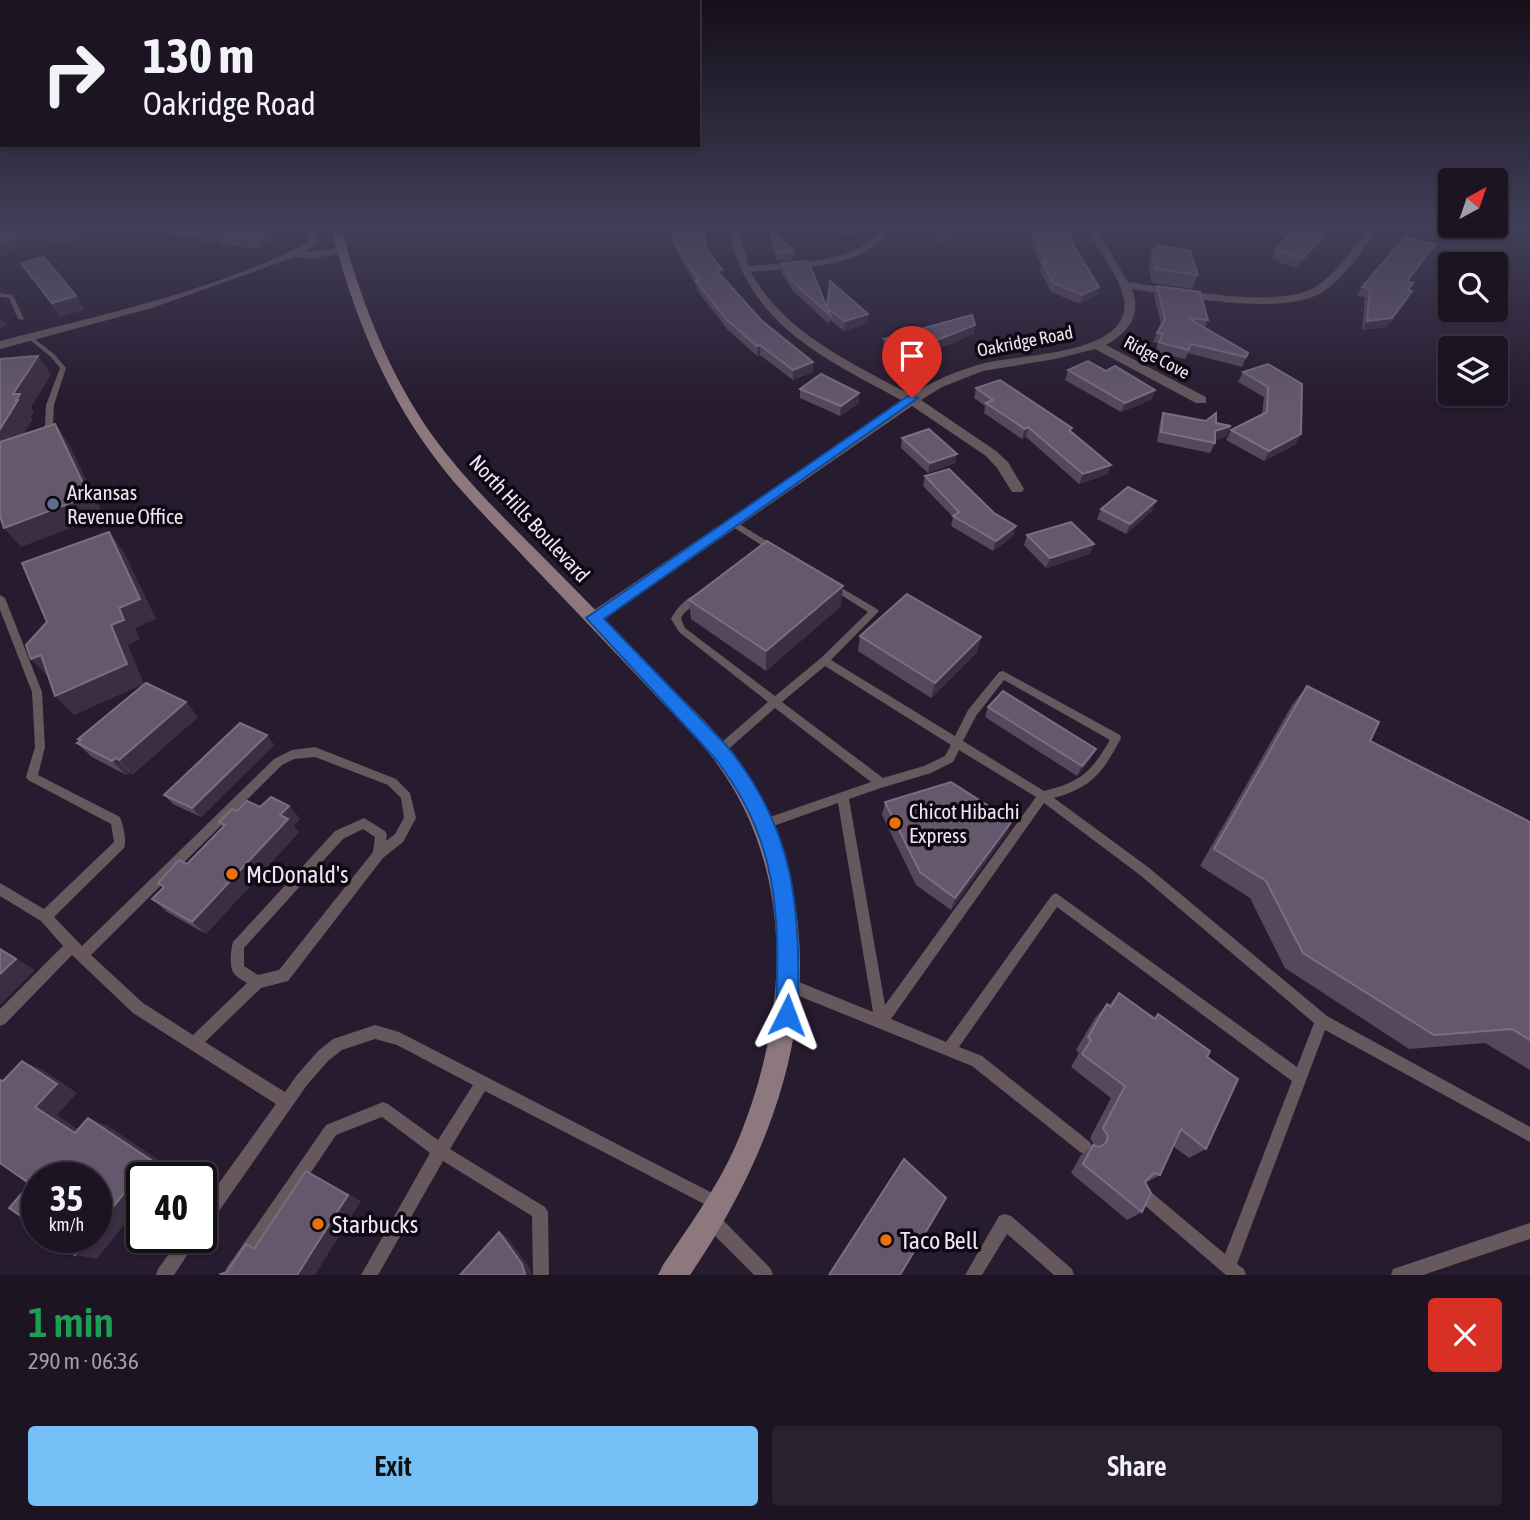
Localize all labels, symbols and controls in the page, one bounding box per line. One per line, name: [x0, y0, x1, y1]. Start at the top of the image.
text: 130 m: [143, 27, 254, 83]
icon: right: [28, 28, 119, 119]
text: Oakridge Road: [143, 85, 316, 122]
north arrow: [1438, 168, 1508, 238]
map controls: [1438, 168, 1508, 406]
button: search: [1438, 252, 1508, 322]
street label: Oakridge Road: [975, 321, 1075, 361]
pin: [882, 326, 942, 398]
street label: Ridge Cove: [1121, 331, 1193, 383]
button: layers: [1438, 336, 1508, 406]
icon: arrive: [893, 337, 931, 375]
street label: North Hills Boulevard: [465, 450, 595, 586]
place label: Arkansas Revenue Office: [67, 480, 183, 528]
marker: Arkansas Revenue Office: [45, 496, 61, 512]
place label: Chicot Hibachi Express: [909, 799, 1020, 847]
marker: Chicot Hibachi Express: [887, 815, 903, 831]
place label: McDonald's: [246, 861, 348, 888]
marker: McDonald's: [224, 866, 240, 882]
position arrow: [750, 978, 824, 1052]
speed limit sign: 40: [126, 1162, 217, 1253]
text: 35: [50, 1178, 83, 1218]
place label: Starbucks: [332, 1211, 418, 1238]
text: km/h: [49, 1214, 84, 1235]
marker: Starbucks: [310, 1216, 326, 1232]
place label: Taco Bell: [900, 1227, 979, 1254]
marker: Taco Bell: [878, 1232, 894, 1248]
text: 1 min: [28, 1298, 114, 1346]
button: close: [1428, 1298, 1502, 1372]
text: 290 m · 06:36: [28, 1348, 139, 1374]
button: Exit: [28, 1426, 758, 1506]
button: Share: [772, 1426, 1502, 1506]

